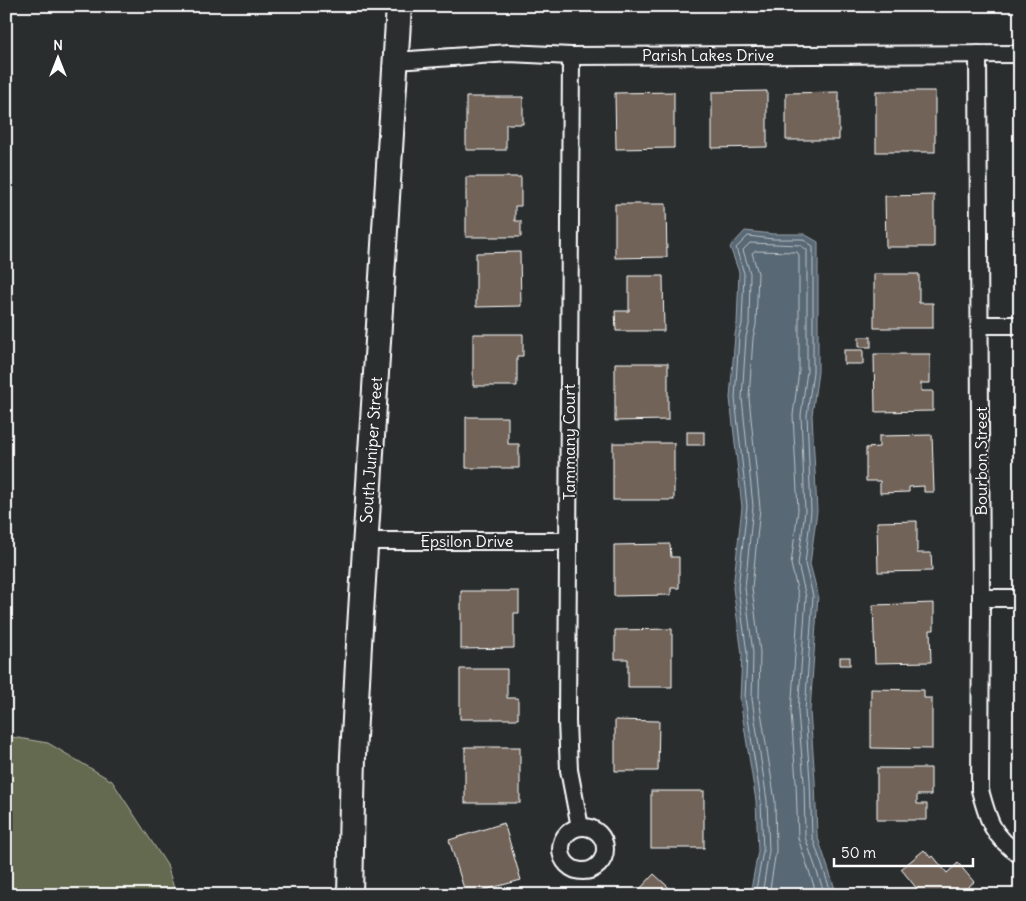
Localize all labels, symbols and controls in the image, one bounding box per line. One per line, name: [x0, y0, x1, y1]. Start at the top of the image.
north arrow: [32, 32, 82, 82]
text: N: [53, 36, 63, 54]
street label: Parish Lakes Drive: [642, 45, 774, 65]
street label: South Juniper Street: [356, 376, 386, 524]
street label: Tammany Court: [559, 383, 579, 500]
street label: Bourbon Street: [971, 406, 991, 515]
street label: Epsilon Drive: [421, 531, 513, 551]
scale bar: [834, 836, 972, 868]
text: 50 m: [841, 843, 876, 862]

